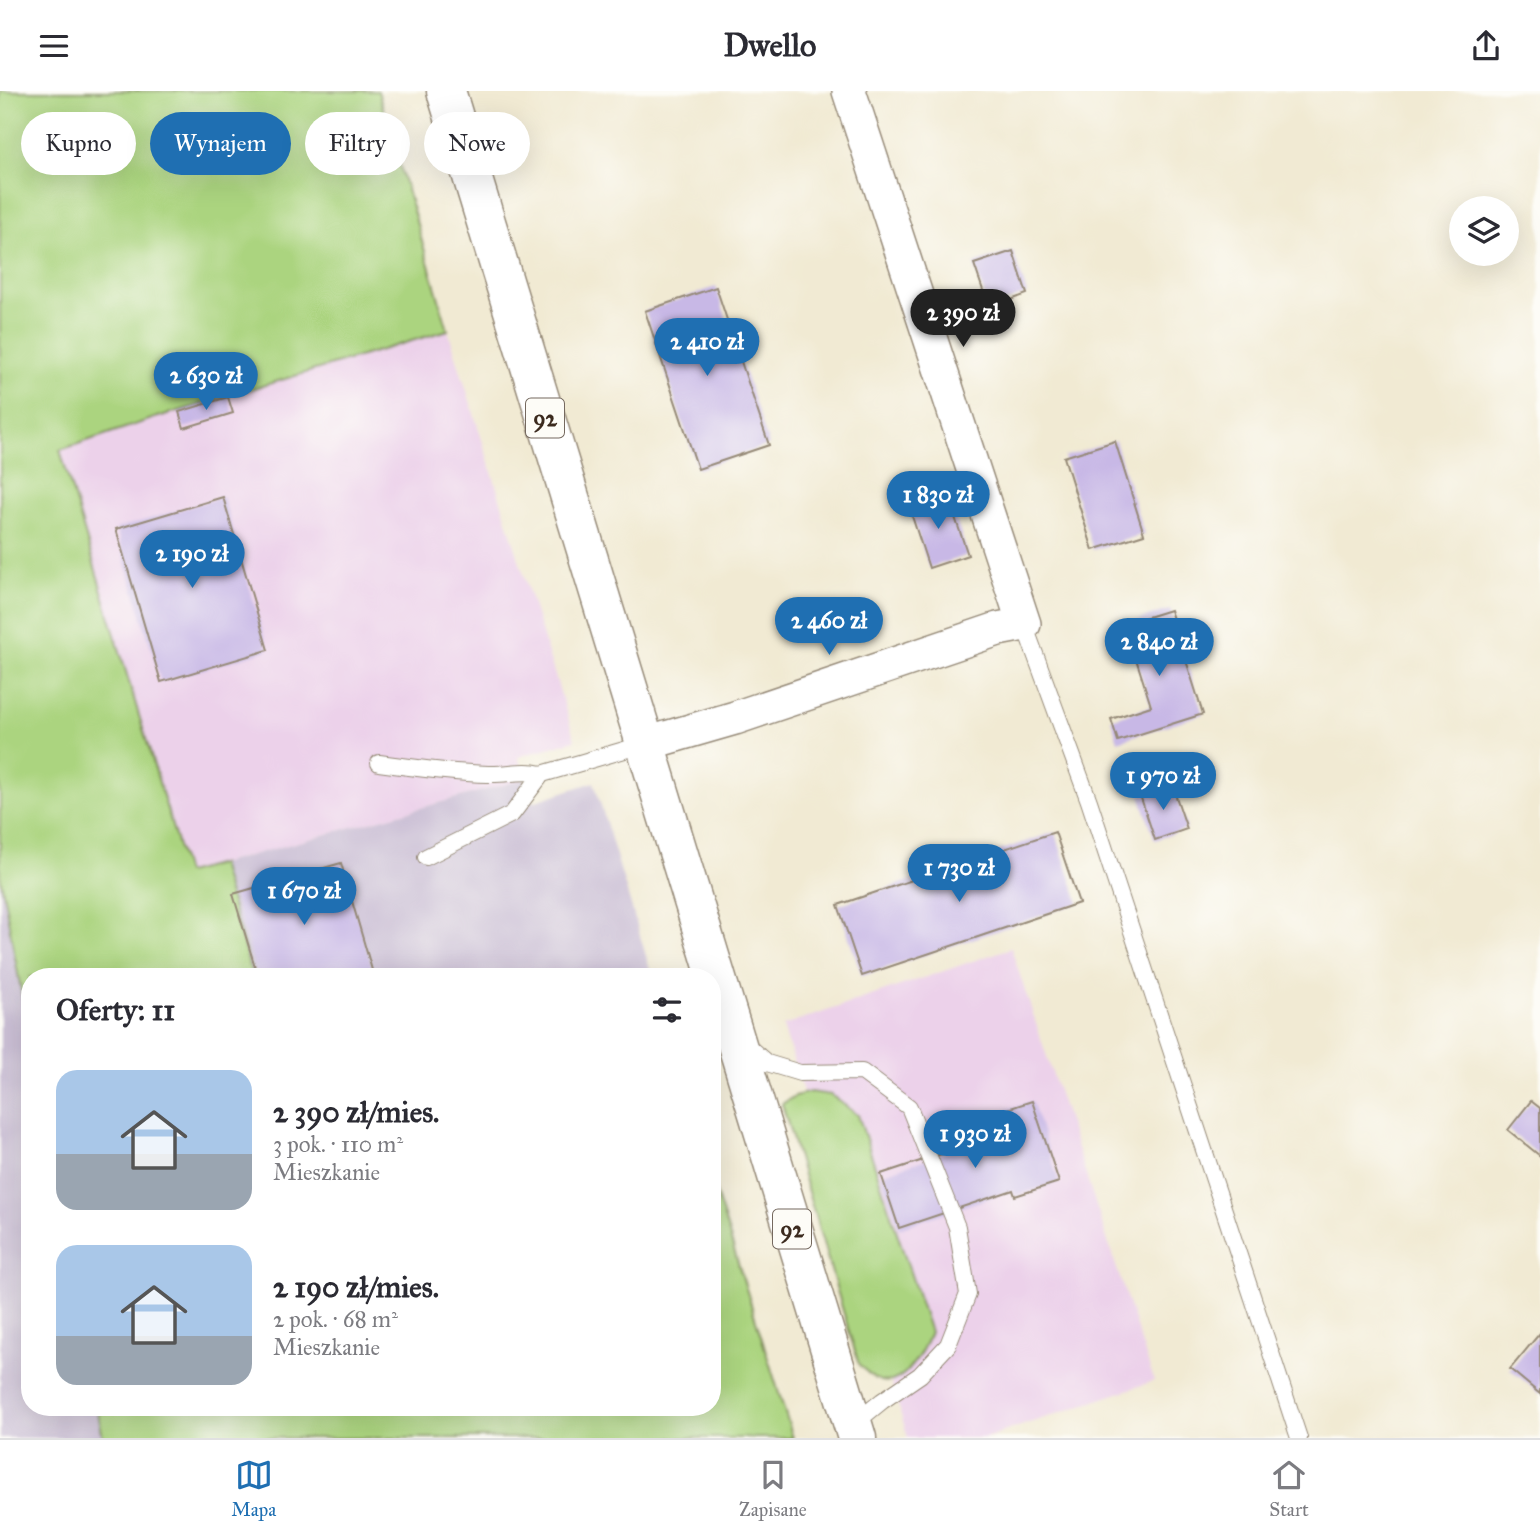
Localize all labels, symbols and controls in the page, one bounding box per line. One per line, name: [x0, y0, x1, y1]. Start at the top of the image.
text: Dwello: [724, 26, 816, 65]
icon: menu: [35, 27, 73, 65]
icon: share: [1467, 27, 1505, 65]
chip: Kupno: [21, 112, 136, 175]
chip: Wynajem: [150, 112, 291, 175]
chip: Filtry: [305, 112, 410, 175]
chip: Nowe: [424, 112, 530, 175]
map controls: [1449, 196, 1519, 266]
button: layers: [1449, 196, 1519, 266]
pin: 2 390 zł: [891, 289, 1035, 349]
text: 2 390 zł: [926, 298, 1000, 326]
pin: 2 410 zł: [635, 319, 779, 378]
text: 2 410 zł: [670, 327, 744, 355]
pin: 2 630 zł: [134, 353, 278, 412]
text: 2 630 zł: [170, 361, 242, 389]
road number: 92: [526, 399, 564, 437]
pin: 1 830 zł: [866, 471, 1010, 531]
text: 1 830 zł: [903, 480, 973, 508]
pin: 2 190 zł: [120, 531, 264, 590]
text: 2 190 zł: [156, 539, 228, 567]
pin: 2 460 zł: [757, 597, 901, 657]
text: 2 460 zł: [791, 606, 867, 634]
pin: 2 840 zł: [1087, 619, 1231, 678]
text: 2 840 zł: [1121, 627, 1197, 655]
pin: 1 970 zł: [1091, 753, 1235, 812]
text: 1 970 zł: [1126, 761, 1200, 789]
pin: 1 730 zł: [887, 845, 1031, 904]
text: 1 730 zł: [924, 853, 994, 881]
pin: 1 670 zł: [232, 867, 376, 927]
text: 1 670 zł: [267, 876, 341, 904]
icon: filters: [648, 991, 686, 1029]
text: Oferty: 11: [56, 992, 175, 1028]
text: 2 390 zł/mies.: [273, 1094, 439, 1130]
icon: home: [112, 1098, 196, 1182]
pin: 1 930 zł: [903, 1111, 1047, 1170]
text: 1 930 zł: [940, 1119, 1010, 1147]
text: 3 pok. · 110 m²: [273, 1130, 403, 1158]
text: Mieszkanie: [273, 1158, 380, 1186]
road number: 92: [773, 1210, 811, 1249]
text: 2 190 zł/mies.: [273, 1269, 439, 1305]
icon: home: [112, 1273, 196, 1357]
text: 2 pok. · 68 m²: [273, 1305, 398, 1333]
text: Mieszkanie: [273, 1333, 380, 1361]
tab: Mapa: [231, 1456, 276, 1521]
tab: Zapisane: [739, 1456, 807, 1521]
tab: Start: [1269, 1456, 1309, 1521]

